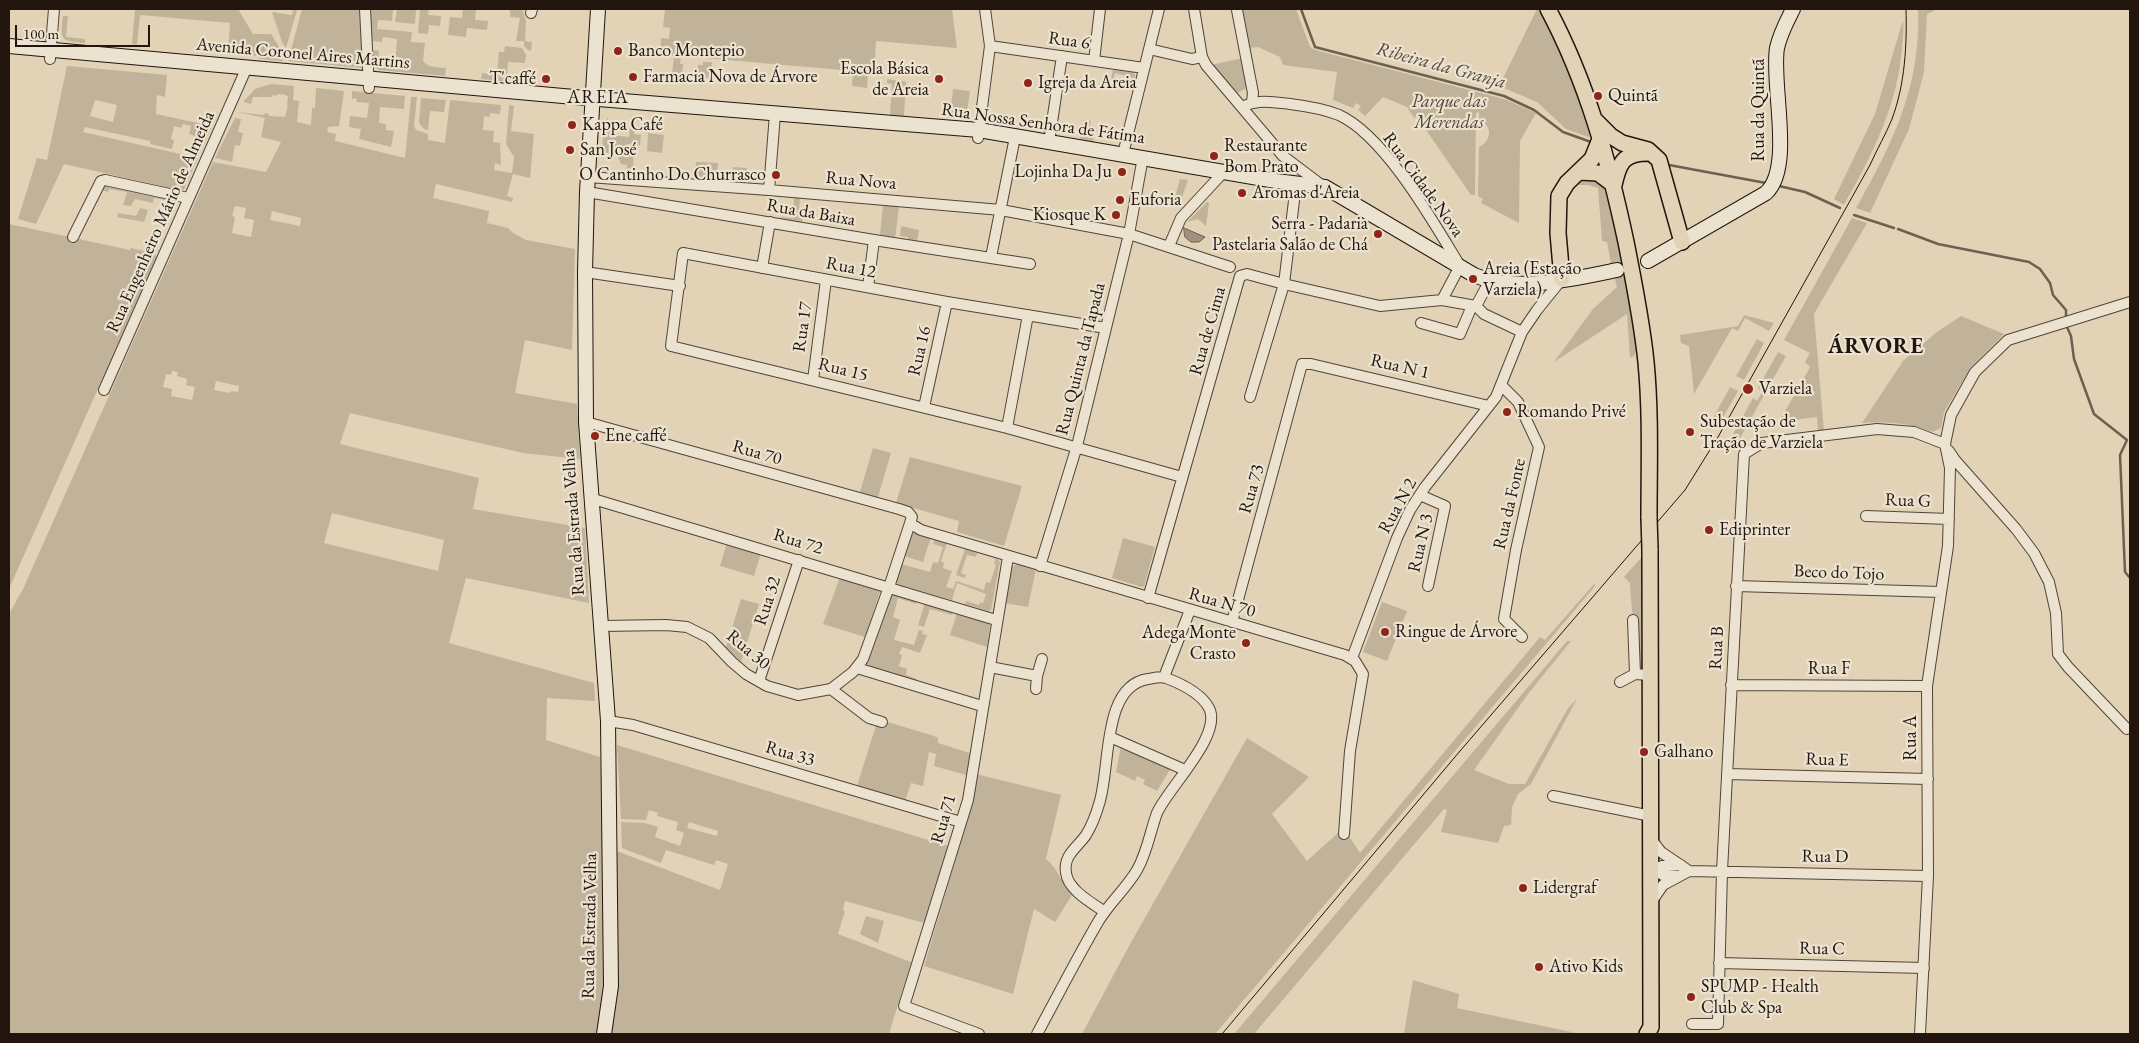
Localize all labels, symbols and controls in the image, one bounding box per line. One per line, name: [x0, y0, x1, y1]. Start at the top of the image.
scale bar: [18, 15, 152, 47]
text: 100 m: [23, 24, 59, 43]
street label: Rua 6: [1047, 27, 1091, 55]
street label: Avenida Coronel Aires Martins: [195, 34, 411, 74]
water label: Ribeira da Granja: [1374, 38, 1508, 94]
place label: Banco Montepio: [628, 40, 744, 62]
marker: Banco Montepio: [612, 45, 624, 57]
place label: Escola Básica de Areia: [840, 58, 929, 100]
street label: Rua da Quintã: [1748, 59, 1770, 161]
place label: Farmacia Nova de Árvore: [643, 66, 817, 88]
place label: T'caffé: [489, 68, 536, 90]
marker: Farmacia Nova de Árvore: [627, 71, 639, 83]
place label: Igreja da Areia: [1038, 72, 1137, 94]
marker: T'caffé: [540, 73, 552, 85]
marker: Escola Básica de Areia: [933, 73, 945, 85]
marker: Igreja da Areia: [1022, 77, 1034, 89]
place label: Quintã: [1608, 85, 1658, 107]
district label: AREIA: [566, 87, 630, 109]
marker: Quintã: [1592, 90, 1604, 102]
park label: Parque das Merendas: [1412, 91, 1486, 134]
street label: Rua Nossa Senhora de Fátima: [940, 99, 1146, 149]
street label: Rua Engenheiro Mário de Almeida: [102, 108, 220, 336]
place label: Kappa Café: [582, 114, 663, 136]
marker: Kappa Café: [566, 119, 578, 131]
street label: Rua Cidade Nova: [1378, 128, 1468, 242]
place label: Restaurante Bom Prato: [1224, 135, 1307, 178]
place label: San José: [580, 139, 637, 161]
marker: San José: [564, 144, 576, 156]
marker: Restaurante Bom Prato: [1208, 150, 1220, 162]
place label: Lojinha Da Ju: [1015, 161, 1112, 183]
place label: O Cantinho Do Churrasco: [579, 164, 766, 186]
marker: Lojinha Da Ju: [1116, 166, 1128, 178]
street label: Rua Nova: [825, 167, 897, 195]
marker: O Cantinho Do Churrasco: [770, 169, 782, 181]
place label: Aromas d'Areia: [1252, 182, 1360, 204]
marker: Aromas d'Areia: [1236, 187, 1248, 199]
place label: Euforia: [1130, 189, 1181, 211]
marker: Euforia: [1114, 194, 1126, 206]
street label: Rua da Baixa: [765, 195, 857, 231]
place label: Kiosque K: [1033, 204, 1106, 226]
marker: Kiosque K: [1110, 209, 1122, 221]
place label: Serra - Padaria Pastelaria Salão de Chá: [1212, 213, 1368, 255]
marker: Serra - Padaria Pastelaria Salão de Chá: [1372, 228, 1384, 240]
street label: Rua 12: [824, 253, 878, 283]
place label: Areia (Estação Varziela): [1483, 258, 1581, 300]
marker: Areia (Estação Varziela): [1467, 273, 1479, 285]
street label: Rua Quinta da Tapada: [1052, 281, 1110, 437]
street label: Rua de Cima: [1185, 284, 1231, 378]
street label: Rua 17: [789, 301, 817, 353]
street label: Rua 16: [904, 324, 936, 378]
district label: ÁRVORE: [1827, 334, 1925, 360]
street label: Rua N 1: [1369, 350, 1431, 384]
street label: Rua 15: [816, 353, 870, 387]
place label: Varziela: [1759, 378, 1812, 400]
marker: Varziela: [1741, 382, 1755, 396]
place label: Romando Privé: [1517, 401, 1626, 423]
marker: Romando Privé: [1501, 406, 1513, 418]
place label: Subestação de Tração de Varziela: [1700, 411, 1823, 454]
place label: Ene caffé: [605, 425, 666, 447]
marker: Subestação de Tração de Varziela: [1684, 426, 1696, 438]
marker: Ene caffé: [589, 430, 601, 442]
street label: Rua 70: [730, 436, 784, 470]
street label: Rua da Estrada Velha: [558, 450, 590, 596]
street label: Rua da Fonte: [1489, 456, 1531, 552]
street label: Rua 73: [1235, 462, 1269, 516]
street label: Rua N 2: [1374, 475, 1422, 537]
street label: Rua G: [1885, 489, 1931, 513]
street label: Rua N 3: [1404, 512, 1438, 574]
place label: Ediprinter: [1719, 519, 1790, 541]
street label: Rua 72: [771, 524, 825, 560]
marker: Ediprinter: [1703, 524, 1715, 536]
street label: Beco do Tojo: [1793, 561, 1885, 585]
street label: Rua 32: [750, 574, 786, 628]
street label: Rua N 70: [1186, 583, 1258, 623]
place label: Ringue de Árvore: [1395, 621, 1517, 643]
place label: Adega Monte Crasto: [1142, 622, 1236, 664]
street label: Rua 30: [722, 626, 774, 674]
marker: Ringue de Árvore: [1379, 626, 1391, 638]
street label: Rua B: [1705, 626, 1729, 670]
marker: Adega Monte Crasto: [1240, 637, 1252, 649]
street label: Rua F: [1808, 658, 1850, 680]
street label: Rua A: [1900, 715, 1922, 761]
street label: Rua 33: [763, 737, 817, 771]
place label: Galhano: [1654, 741, 1713, 763]
marker: Galhano: [1638, 746, 1650, 758]
street label: Rua E: [1805, 748, 1849, 772]
street label: Rua 71: [927, 792, 961, 846]
street label: Rua D: [1801, 846, 1849, 868]
street label: Rua da Estrada Velha: [578, 853, 602, 999]
place label: Lidergraf: [1533, 877, 1597, 899]
marker: Lidergraf: [1517, 882, 1529, 894]
street label: Rua C: [1799, 938, 1845, 960]
place label: Ativo Kids: [1549, 956, 1623, 978]
marker: Ativo Kids: [1533, 961, 1545, 973]
place label: SPUMP - Health Club & Spa: [1701, 976, 1819, 1019]
marker: SPUMP - Health Club & Spa: [1685, 991, 1697, 1003]

